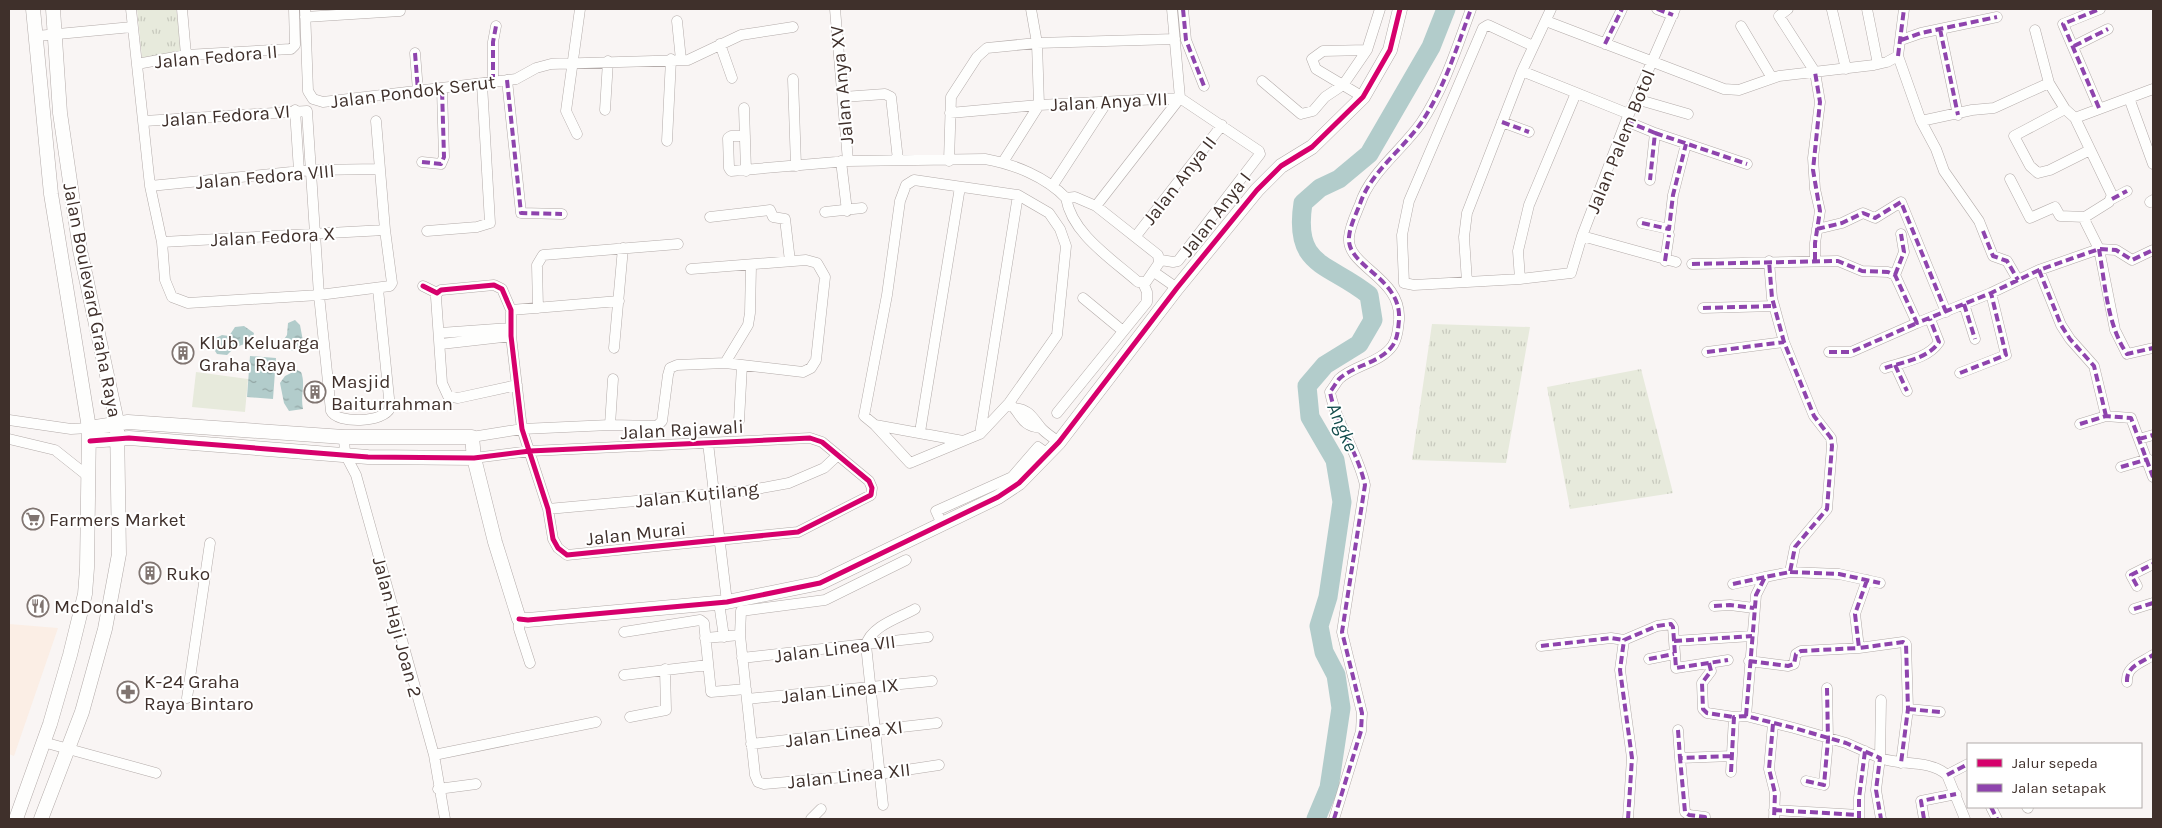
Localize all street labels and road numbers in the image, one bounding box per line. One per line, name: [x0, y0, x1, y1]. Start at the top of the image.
street label: Jalan Anya XV: [826, 24, 858, 145]
street label: Jalan Fedora II: [154, 41, 278, 73]
street label: Jalan Palem Botol: [1582, 66, 1660, 217]
street label: Jalan Pondok Serut: [329, 71, 497, 113]
street label: Jalan Anya VII: [1050, 88, 1168, 116]
street label: Jalan Fedora VI: [161, 101, 291, 131]
street label: Jalan Anya II: [1137, 131, 1221, 229]
street label: Jalan Fedora VIII: [195, 160, 335, 194]
street label: Jalan Anya I: [1175, 167, 1255, 261]
street label: Jalan Boulevard Graha Raya: [58, 181, 126, 419]
street label: Jalan Fedora X: [210, 223, 336, 251]
street label: Jalan Rajawali: [620, 416, 744, 444]
street label: Jalan Kutilang: [634, 478, 760, 512]
street label: Jalan Murai: [585, 518, 687, 550]
street label: Jalan Haji Joan 2: [368, 555, 426, 700]
street label: Jalan Linea VII: [773, 631, 897, 667]
street label: Jalan Linea IX: [780, 674, 900, 708]
street label: Jalan Linea XI: [784, 716, 904, 752]
street label: Jalan Linea XII: [787, 759, 912, 793]

